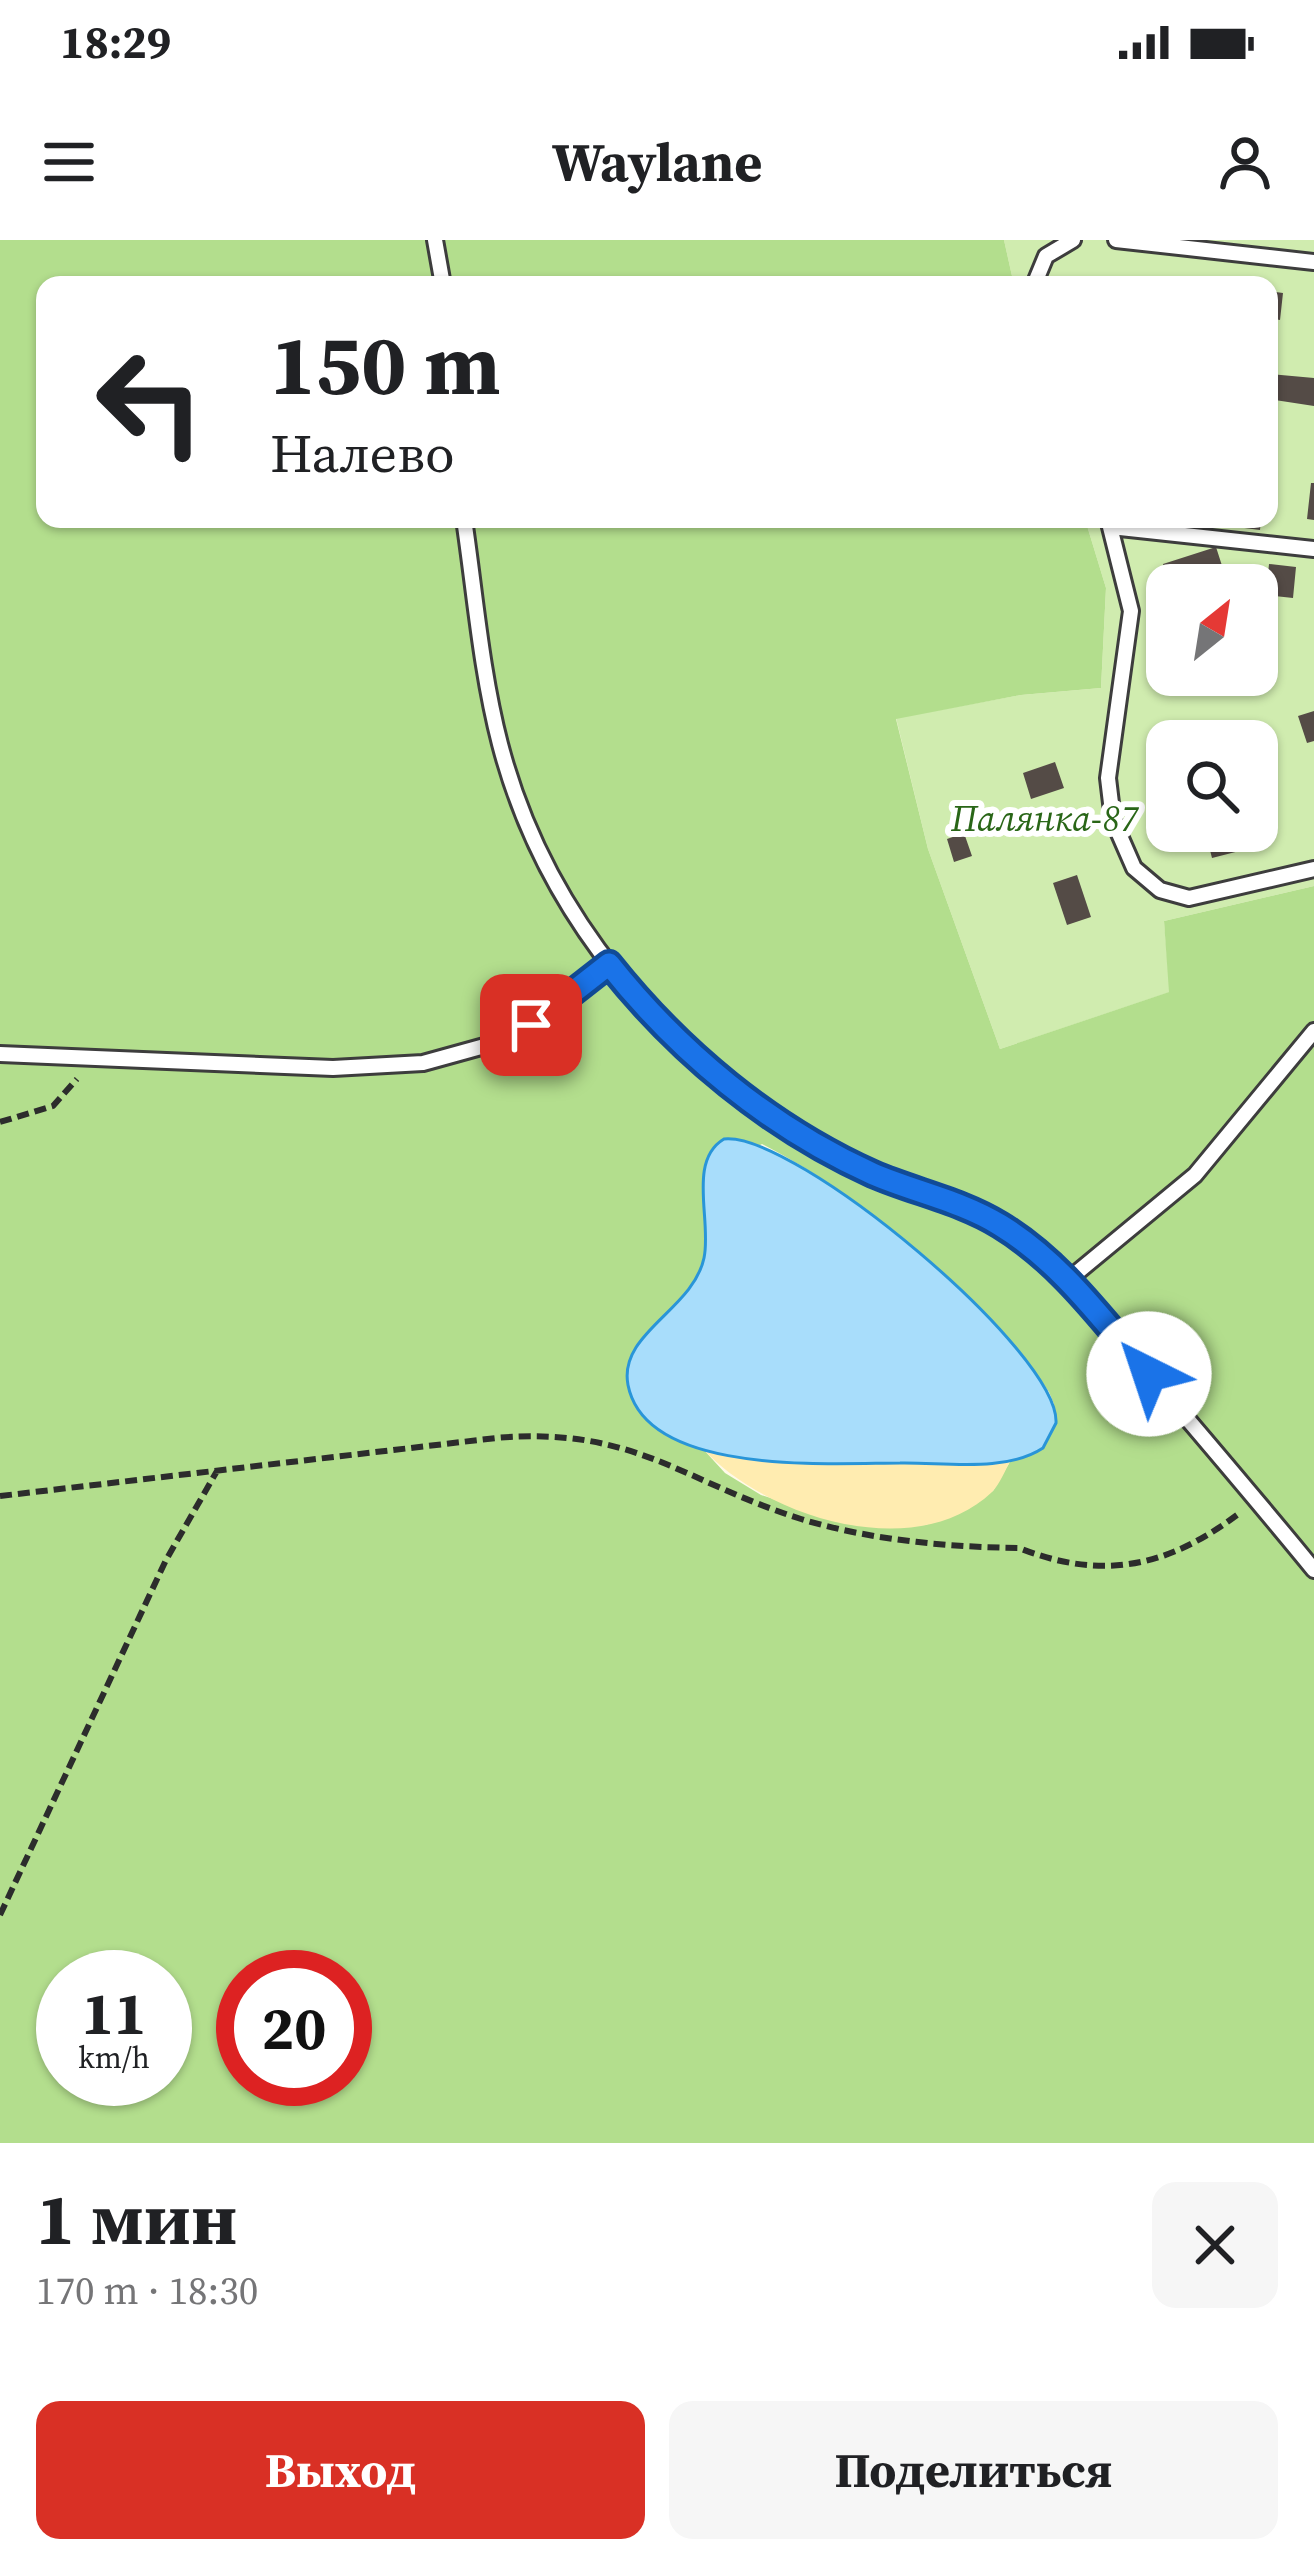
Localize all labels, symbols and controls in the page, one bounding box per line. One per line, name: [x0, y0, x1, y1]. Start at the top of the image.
text: 18:29: [60, 11, 171, 73]
text: Waylane: [552, 125, 762, 199]
icon: menu: [36, 129, 102, 195]
icon: person: [1212, 129, 1278, 195]
text: 150 m: [270, 307, 501, 422]
icon: left: [72, 324, 228, 480]
text: Налево: [270, 416, 455, 490]
north arrow: [1146, 564, 1278, 696]
map controls: [1146, 564, 1278, 852]
button: search: [1146, 720, 1278, 852]
park label: Палянка-87: [950, 794, 1140, 843]
pin: [480, 974, 582, 1076]
icon: arrive: [498, 992, 564, 1058]
position arrow: [1086, 1311, 1212, 1437]
speed limit sign: 20: [216, 1950, 372, 2106]
text: 11: [81, 1972, 147, 2054]
text: km/h: [78, 2037, 150, 2078]
text: 1 мин: [36, 2169, 237, 2268]
button: close: [1152, 2182, 1278, 2308]
text: 170 m · 18:30: [36, 2264, 258, 2317]
button: Выход: [36, 2401, 645, 2539]
button: Поделиться: [669, 2401, 1278, 2539]

